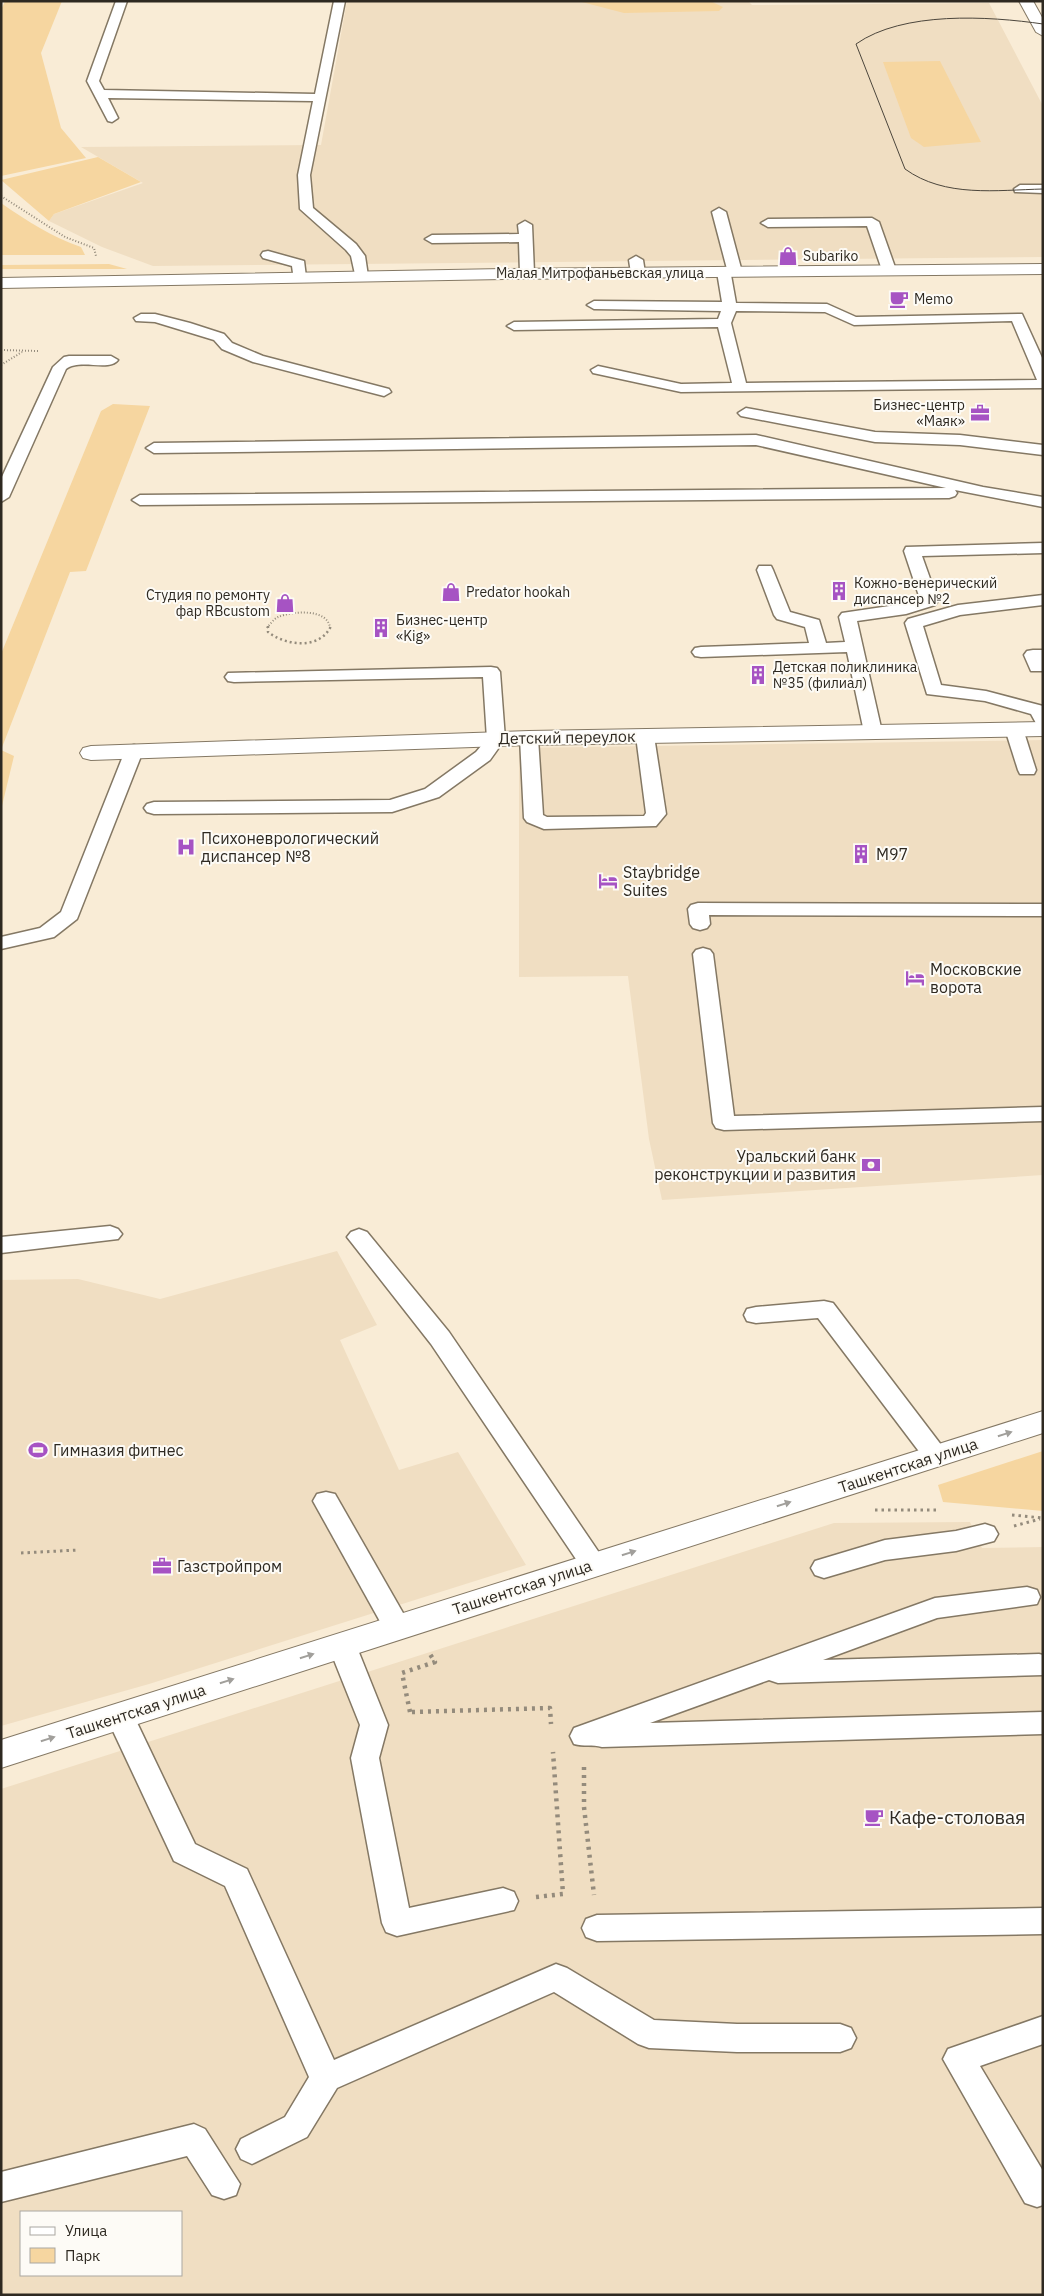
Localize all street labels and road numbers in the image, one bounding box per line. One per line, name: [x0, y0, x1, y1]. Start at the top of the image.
street label: Малая Митрофаньевская улица: [496, 264, 705, 282]
street label: Детский переулок: [498, 726, 636, 748]
street label: Ташкентская улица: [836, 1433, 981, 1497]
street label: Ташкентская улица: [450, 1555, 595, 1619]
street label: Ташкентская улица: [64, 1679, 209, 1743]

